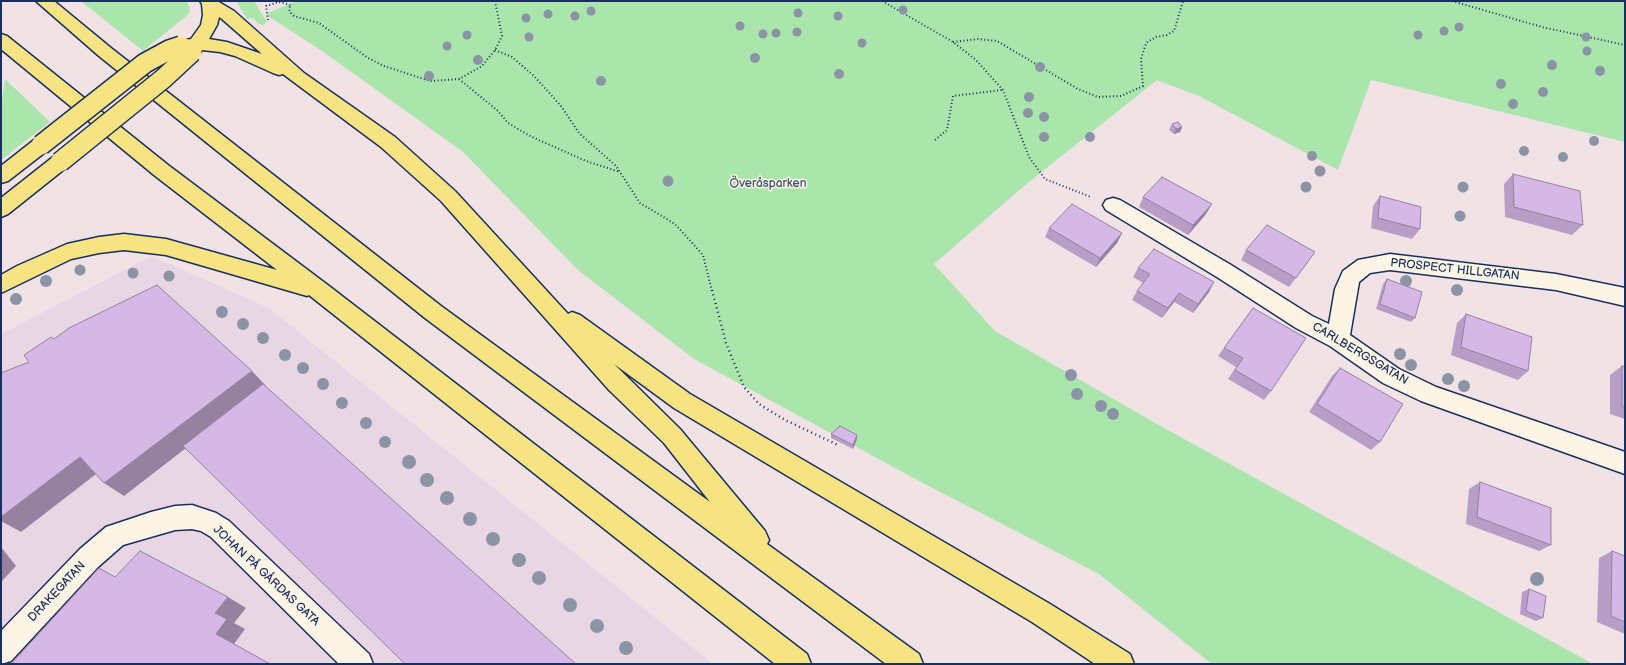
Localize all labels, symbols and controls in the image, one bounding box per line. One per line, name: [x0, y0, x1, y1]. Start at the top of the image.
park label: Överåsparken: [730, 177, 806, 191]
street label: PROSPECT HILLGATAN: [1390, 256, 1520, 284]
street label: CARLBERGSGATAN: [1309, 320, 1411, 388]
street label: JOHAN PÅ GÅRDAS GATA: [210, 523, 322, 629]
street label: DRAKEGATAN: [25, 559, 89, 625]

